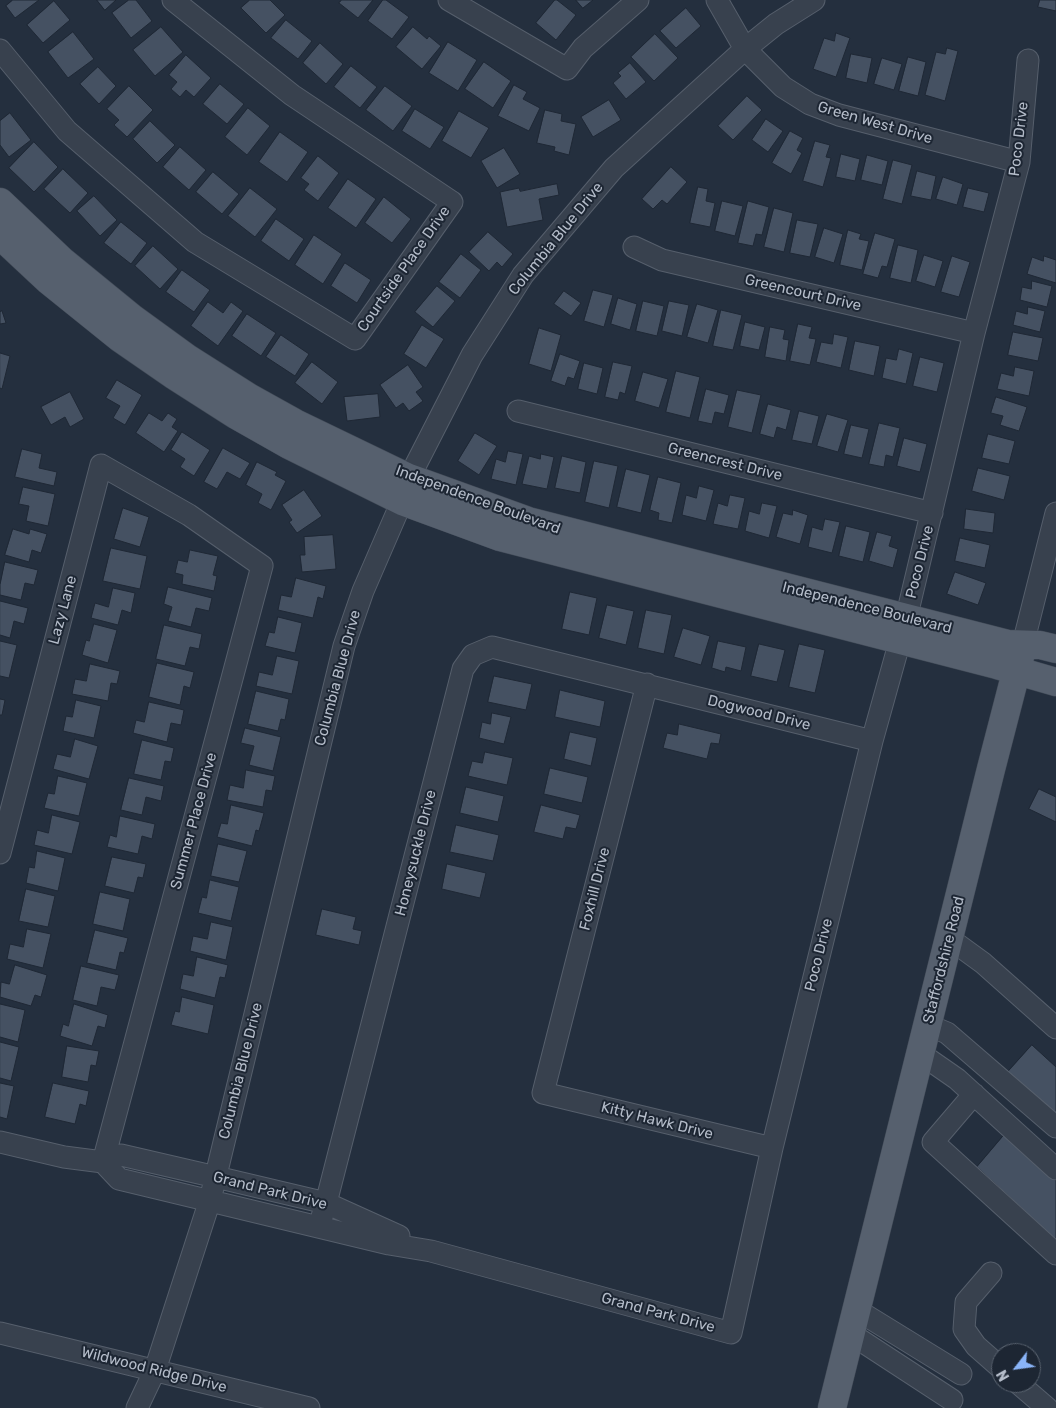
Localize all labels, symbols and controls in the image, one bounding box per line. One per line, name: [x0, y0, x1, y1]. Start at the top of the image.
street label: Green West Drive: [815, 98, 935, 148]
street label: Poco Drive: [1006, 101, 1032, 177]
street label: Columbia Blue Drive: [505, 179, 607, 299]
street label: Courtside Place Drive: [354, 203, 454, 335]
street label: Greencourt Drive: [743, 271, 863, 315]
street label: Greencrest Drive: [666, 439, 784, 485]
street label: Independence Boulevard: [393, 462, 563, 538]
street label: Poco Drive: [902, 524, 938, 600]
street label: Lazy Lane: [45, 574, 81, 646]
street label: Independence Boulevard: [780, 578, 954, 638]
street label: Columbia Blue Drive: [311, 608, 365, 748]
street label: Dogwood Drive: [706, 691, 812, 735]
street label: Summer Place Drive: [167, 751, 221, 891]
street label: Honeysuckle Drive: [392, 788, 440, 918]
street label: Foxhill Drive: [576, 846, 614, 932]
street label: Staffordshire Road: [920, 895, 968, 1025]
street label: Poco Drive: [801, 917, 837, 993]
street label: Columbia Blue Drive: [215, 1001, 267, 1141]
street label: Kitty Hawk Drive: [599, 1098, 715, 1144]
street label: Grand Park Drive: [211, 1168, 329, 1214]
street label: Grand Park Drive: [599, 1289, 717, 1337]
street label: Wildwood Ridge Drive: [79, 1343, 229, 1397]
north arrow: [991, 1343, 1041, 1393]
text: N: [994, 1367, 1013, 1384]

